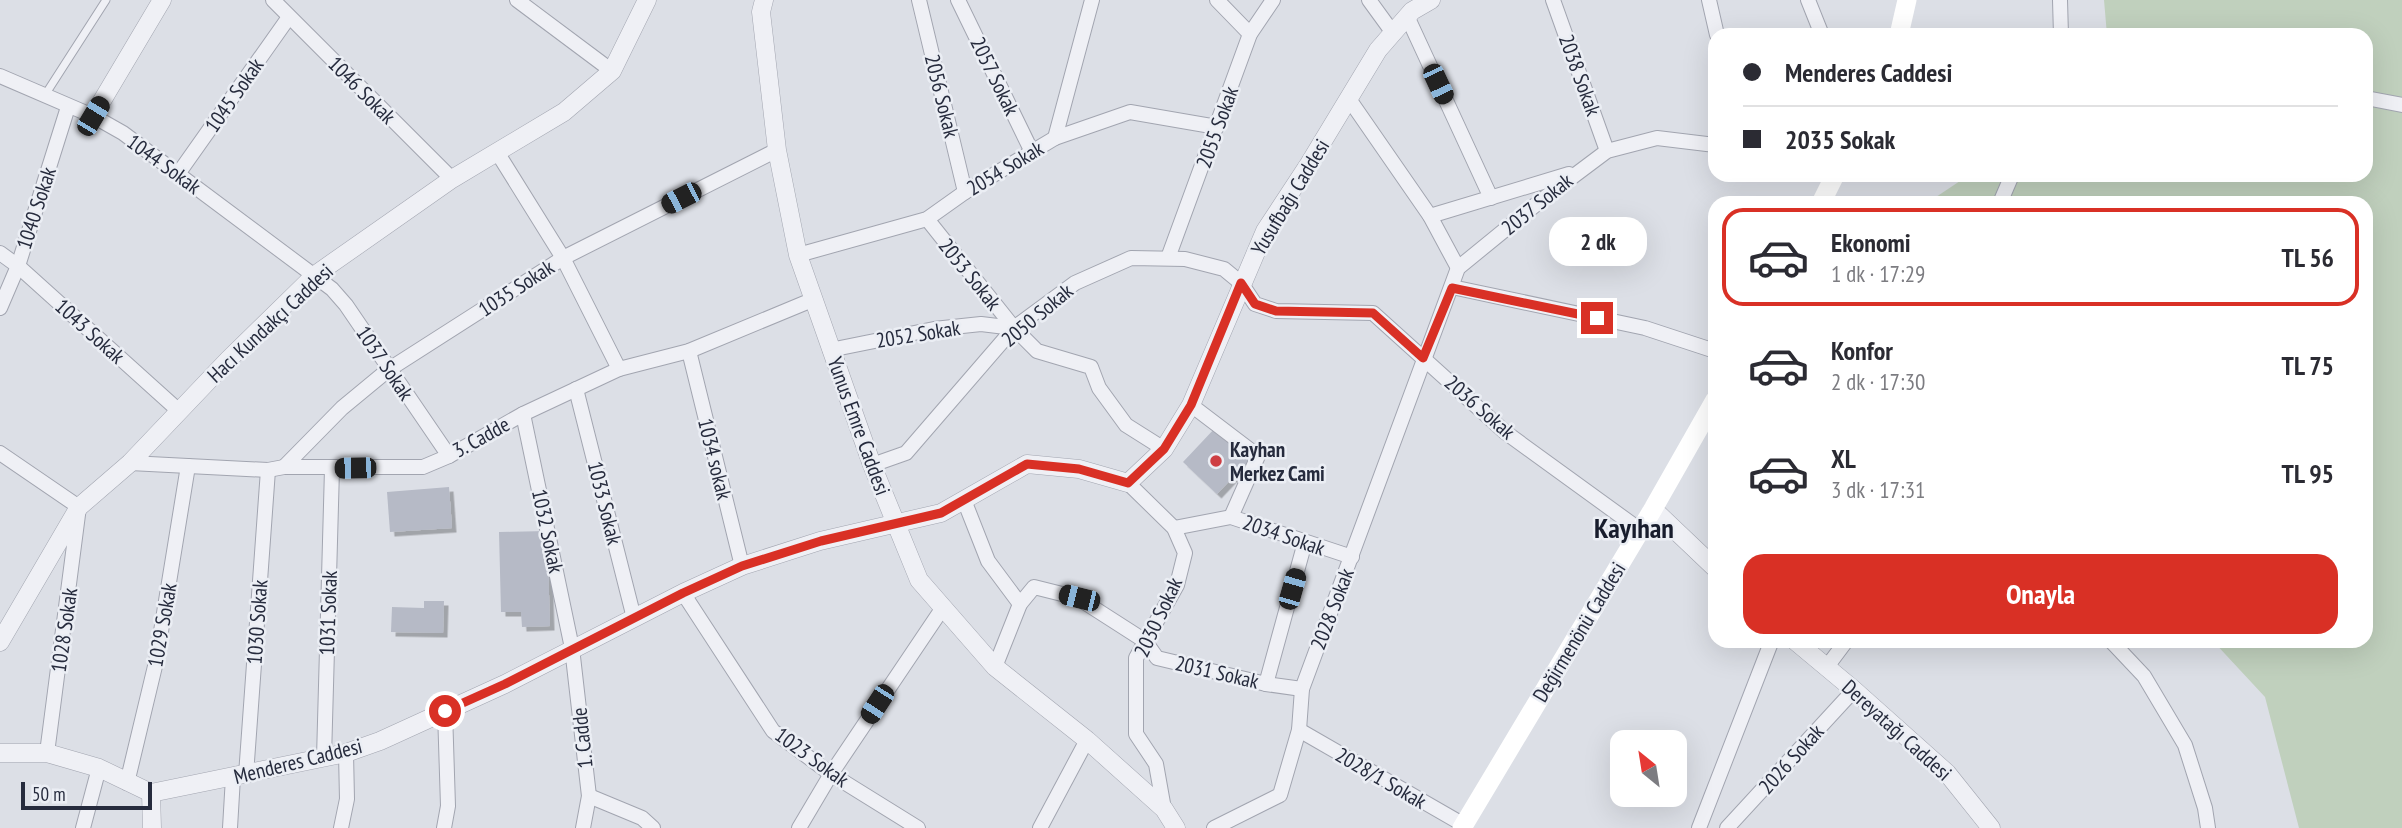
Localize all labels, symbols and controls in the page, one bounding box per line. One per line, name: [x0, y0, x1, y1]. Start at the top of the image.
street label: 2038 Sokak: [1553, 30, 1607, 120]
street label: 2057 Sokak: [964, 32, 1026, 120]
street label: 1046 Sokak: [322, 50, 402, 130]
street label: 2056 Sokak: [919, 51, 965, 141]
street label: 1045 Sokak: [199, 52, 269, 138]
text: Menderes Caddesi: [1785, 56, 1952, 89]
car: [1420, 61, 1457, 107]
street label: 2055 Sokak: [1190, 82, 1244, 172]
car: [74, 93, 113, 139]
text: 2035 Sokak: [1785, 123, 1895, 156]
street label: 1044 Sokak: [122, 128, 206, 200]
street label: Yusufbağı Caddesi: [1245, 134, 1335, 260]
street label: 2054 Sokak: [962, 135, 1048, 201]
street label: 1040 Sokak: [10, 163, 62, 253]
street label: 2037 Sokak: [1496, 167, 1578, 241]
car: [658, 179, 705, 217]
callout: 2 dk: [1548, 216, 1646, 266]
icon: car: [1747, 226, 1810, 289]
text: Ekonomi: [1831, 226, 1911, 259]
text: 2 dk: [1580, 227, 1616, 256]
street label: 2053 Sokak: [933, 232, 1007, 316]
text: TL 56: [2282, 241, 2334, 274]
street label: 1035 Sokak: [473, 254, 559, 322]
street label: Hacı Kundakçı Caddesi: [201, 258, 339, 388]
text: 1 dk · 17:29: [1831, 259, 1925, 288]
street label: 2050 Sokak: [996, 277, 1078, 353]
street label: 1043 Sokak: [49, 293, 131, 369]
route end: [1581, 302, 1613, 334]
street label: 2052 Sokak: [874, 314, 962, 354]
street label: 1037 Sokak: [350, 321, 420, 405]
icon: car: [1747, 334, 1810, 397]
text: Konfor: [1831, 334, 1893, 367]
text: TL 75: [2282, 349, 2334, 382]
street label: Yunus Emre Caddesi: [821, 353, 897, 499]
text: 2 dk · 17:30: [1831, 367, 1925, 396]
street label: 2036 Sokak: [1439, 369, 1521, 445]
street label: 3. Cadde: [448, 410, 514, 464]
street label: 1034 sokak: [692, 415, 738, 503]
place label: Kayhan Merkez Cami: [1230, 436, 1325, 487]
icon: car: [1747, 442, 1810, 505]
text: XL: [1831, 442, 1856, 475]
marker: Kayhan Merkez Cami: [1208, 453, 1224, 469]
car: [334, 457, 377, 479]
text: TL 95: [2282, 457, 2334, 490]
street label: 1033 Sokak: [582, 458, 628, 548]
text: 3 dk · 17:31: [1831, 475, 1925, 504]
street label: 1032 Sokak: [526, 487, 570, 575]
street label: 2034 Sokak: [1239, 508, 1329, 562]
district label: Kayıhan: [1594, 509, 1674, 546]
button: Onayla: [1743, 554, 2338, 634]
street label: Değirmenönü Caddesi: [1527, 557, 1631, 707]
street label: 2028 Sokak: [1304, 564, 1360, 654]
car: [1277, 566, 1308, 612]
street label: 1031 Sokak: [313, 570, 343, 656]
street label: 2030 Sokak: [1128, 573, 1188, 661]
street label: 1030 Sokak: [241, 579, 273, 665]
street label: 1029 Sokak: [141, 581, 183, 669]
car: [1057, 583, 1102, 613]
street label: 1028 Sokak: [45, 586, 83, 674]
street label: 2031 Sokak: [1173, 649, 1261, 695]
street label: Dereyatağı Caddesi: [1836, 674, 1958, 786]
car: [857, 681, 898, 727]
route start: [429, 695, 461, 727]
street label: 1. Cadde: [565, 706, 599, 770]
street label: 2026 Sokak: [1753, 718, 1829, 800]
street label: 1023 Sokak: [770, 721, 854, 793]
north arrow: [1610, 730, 1687, 807]
map controls: [1610, 730, 1687, 807]
street label: Menderes Caddesi: [231, 732, 365, 790]
street label: 2028/1 Sokak: [1331, 741, 1431, 815]
scale bar: [21, 779, 152, 811]
text: 50 m: [32, 782, 66, 806]

